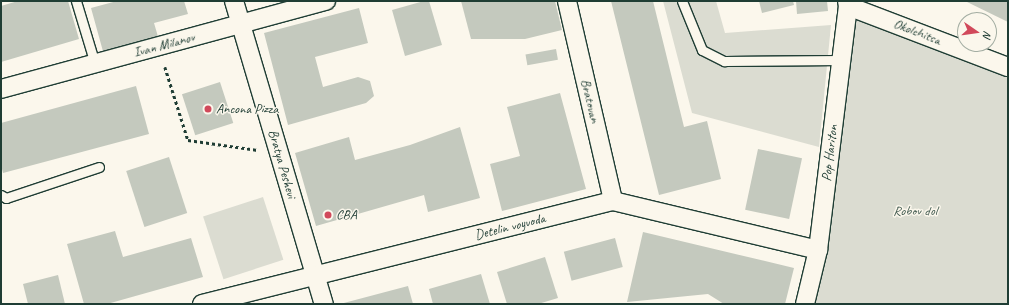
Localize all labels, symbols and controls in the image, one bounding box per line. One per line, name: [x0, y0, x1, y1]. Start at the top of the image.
north arrow: [957, 12, 997, 52]
street label: Okolchitsa: [891, 15, 943, 49]
street label: Ivan Milanov: [132, 29, 196, 61]
text: N: [980, 30, 995, 39]
street label: Bratovan: [577, 77, 603, 125]
place label: Ancona Pizza: [216, 101, 278, 117]
marker: Ancona Pizza: [203, 104, 213, 114]
street label: Pop Hariton: [818, 124, 842, 182]
street label: Bratya Peshevi: [264, 128, 300, 200]
park label: Robov dol: [893, 203, 937, 219]
place label: CBA: [336, 207, 357, 223]
marker: CBA: [323, 210, 333, 220]
street label: Detelin voyvoda: [473, 210, 547, 244]

